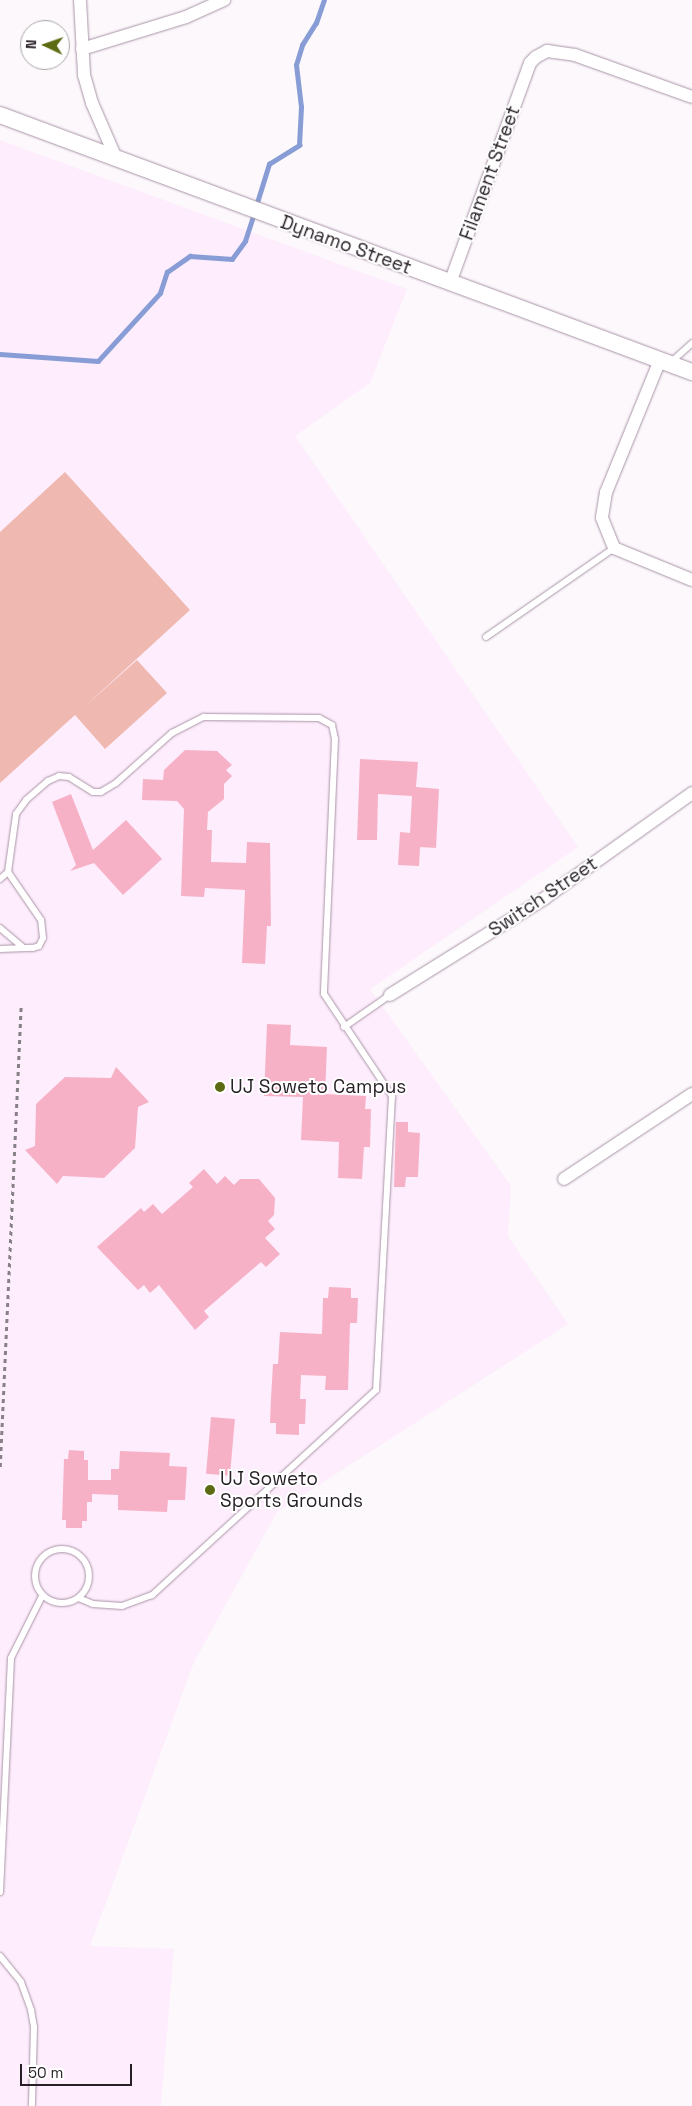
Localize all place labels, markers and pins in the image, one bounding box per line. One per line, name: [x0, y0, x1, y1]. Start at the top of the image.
place label: UJ Soweto Campus: [230, 1076, 406, 1098]
marker: UJ Soweto Campus: [214, 1081, 226, 1093]
place label: UJ Soweto Sports Grounds: [220, 1468, 363, 1512]
marker: UJ Soweto Sports Grounds: [204, 1484, 216, 1496]

